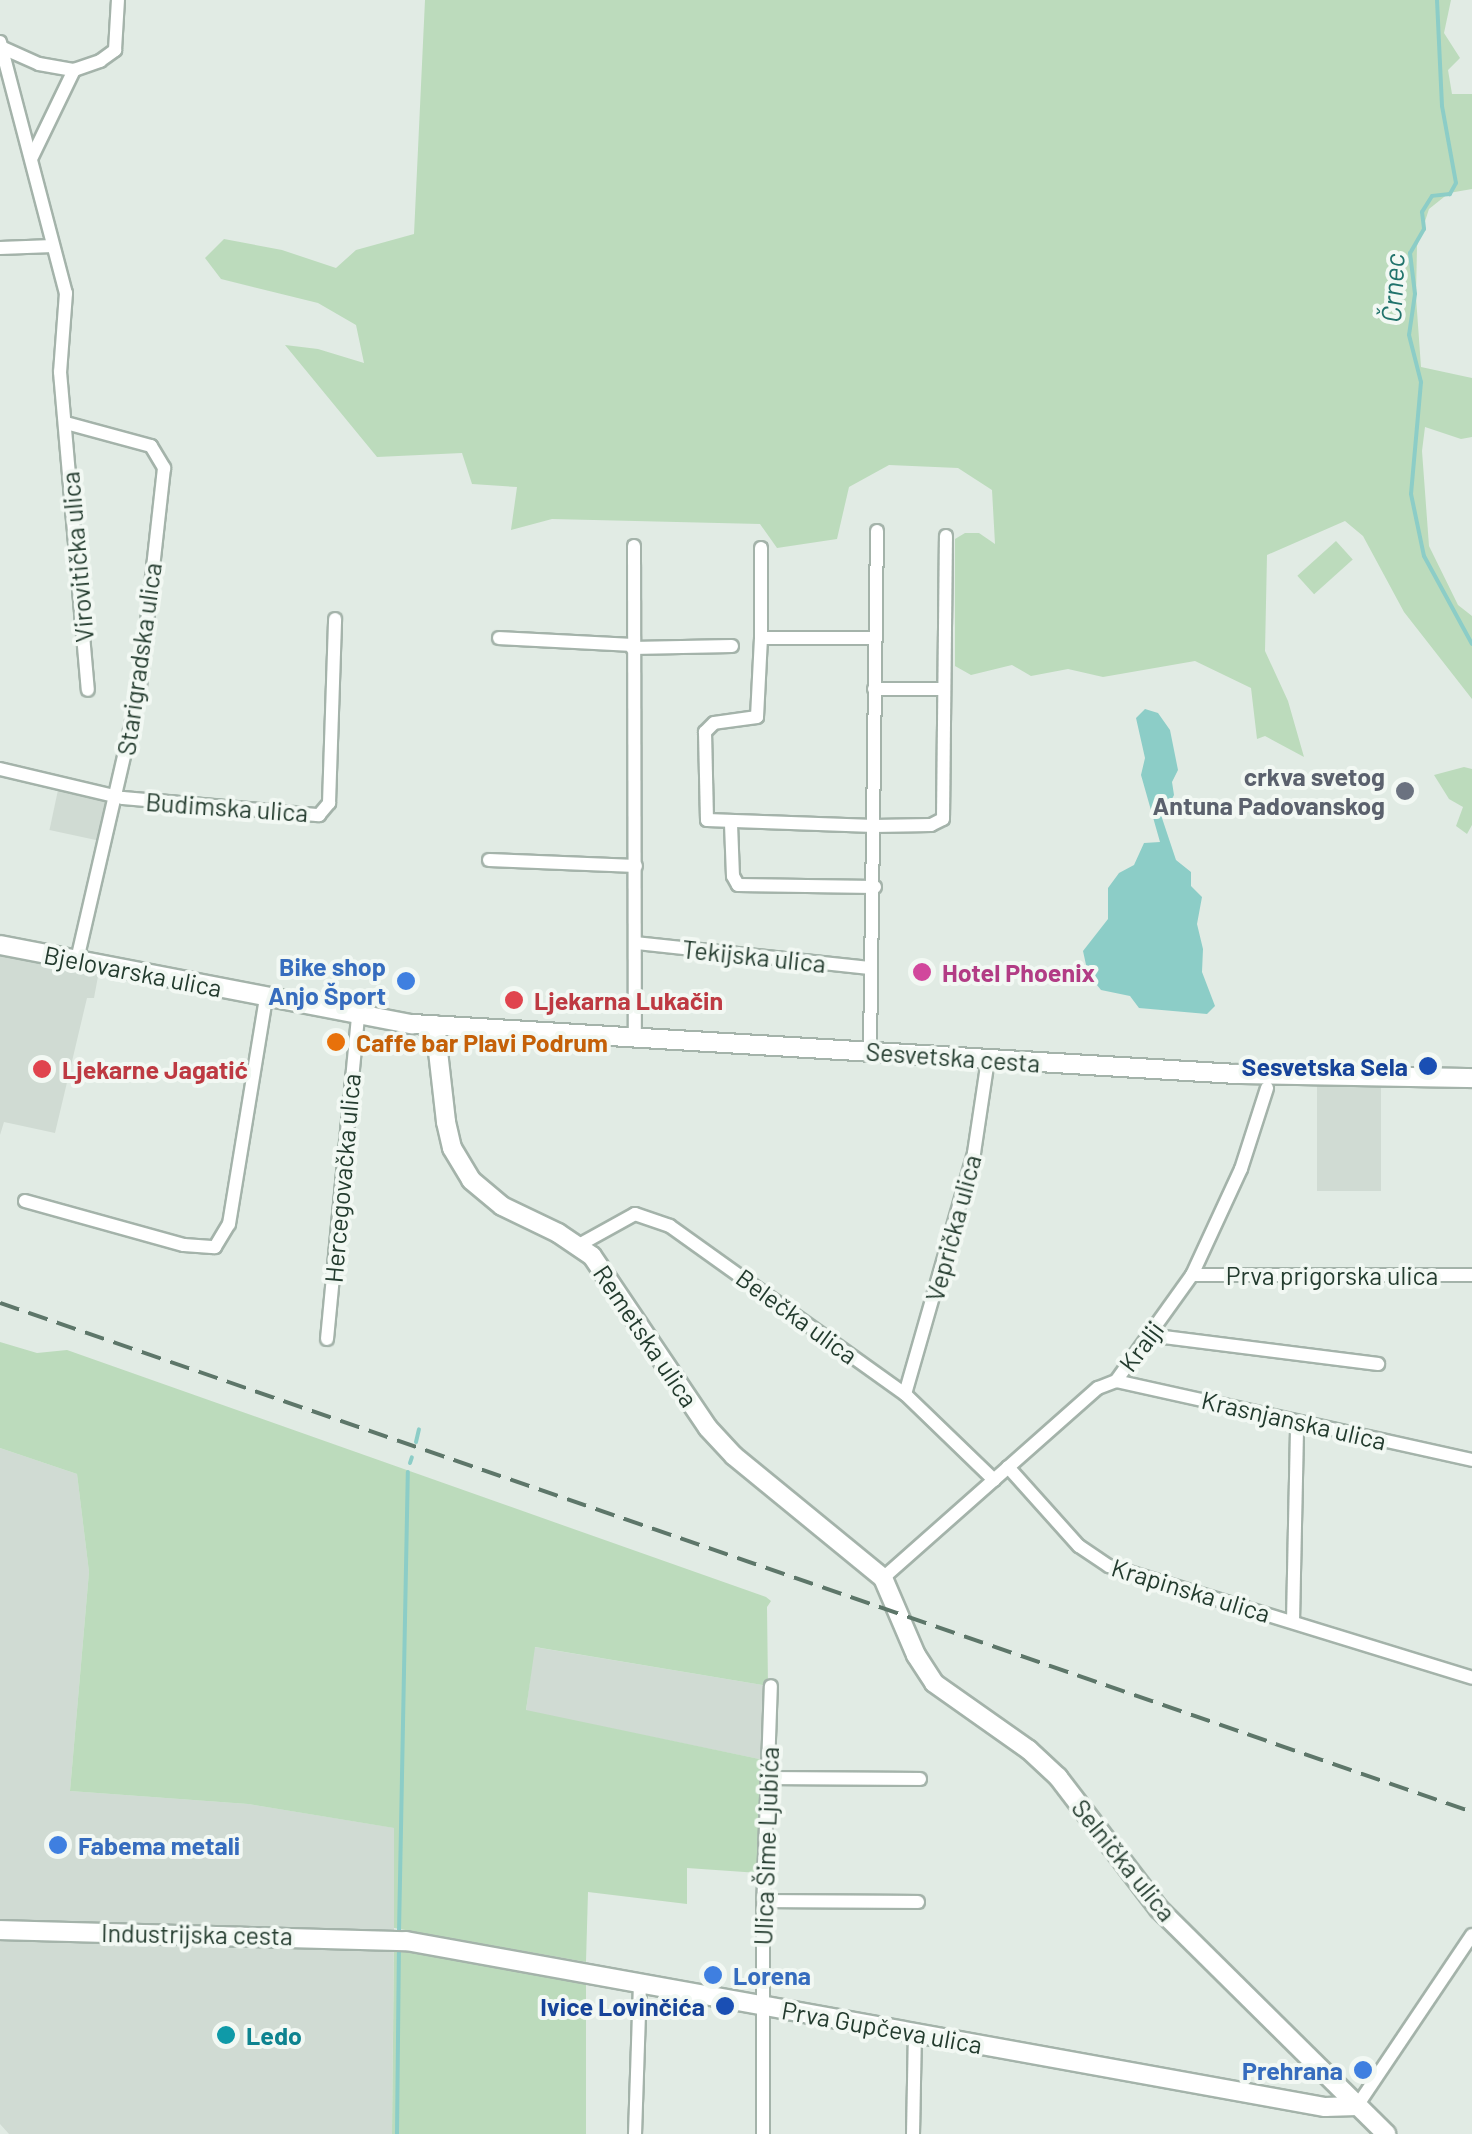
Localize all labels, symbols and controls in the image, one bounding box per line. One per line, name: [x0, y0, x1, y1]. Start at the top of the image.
water label: Črnec: [1373, 252, 1411, 324]
street label: Virovitička ulica: [55, 470, 99, 644]
street label: Starigradska ulica: [111, 561, 167, 757]
place label: crkva svetog Antuna Padovanskog: [1152, 762, 1385, 821]
marker: crkva svetog Antuna Padovanskog: [1394, 780, 1416, 802]
street label: Budimska ulica: [145, 786, 309, 828]
street label: Tekijska ulica: [681, 934, 827, 978]
street label: Bjelovarska ulica: [41, 939, 225, 1003]
place label: Bike shop Anjo Šport: [268, 952, 386, 1011]
place label: Hotel Phoenix: [942, 957, 1095, 987]
marker: Hotel Phoenix: [911, 961, 933, 983]
marker: Bike shop Anjo Šport: [395, 970, 417, 992]
place label: Ljekarna Lukačin: [534, 985, 723, 1015]
marker: Ljekarna Lukačin: [503, 989, 525, 1011]
place label: Caffe bar Plavi Podrum: [356, 1027, 608, 1057]
marker: Caffe bar Plavi Podrum: [325, 1031, 347, 1053]
street label: Sesvetska cesta: [865, 1036, 1041, 1078]
place label: Sesvetska Sela: [1242, 1051, 1408, 1081]
place label: Ljekarne Jagatić: [62, 1054, 248, 1084]
marker: Sesvetska Sela: [1417, 1055, 1439, 1077]
marker: Ljekarne Jagatić: [31, 1058, 53, 1080]
street label: Hercegovačka ulica: [318, 1072, 366, 1284]
street label: Veprička ulica: [919, 1151, 987, 1305]
street label: Remetska ulica: [588, 1259, 704, 1413]
street label: Prva prigorska ulica: [1226, 1260, 1438, 1290]
street label: Belečka ulica: [731, 1262, 863, 1370]
street label: Kralji: [1112, 1315, 1170, 1377]
street label: Krasnjanska ulica: [1199, 1384, 1389, 1456]
street label: Krapinska ulica: [1108, 1552, 1274, 1628]
street label: Ulica Šime Ljubića: [748, 1746, 784, 1946]
street label: Selnička ulica: [1066, 1793, 1182, 1927]
place label: Fabema metali: [78, 1830, 240, 1860]
marker: Fabema metali: [47, 1834, 69, 1856]
street label: Industrijska cesta: [101, 1917, 293, 1951]
place label: Lorena: [733, 1960, 811, 1990]
marker: Lorena: [702, 1964, 724, 1986]
place label: Ivice Lovinčića: [540, 1991, 705, 2021]
marker: Ivice Lovinčića: [714, 1995, 736, 2017]
street label: Prva Gupčeva ulica: [779, 1995, 985, 2059]
place label: Ledo: [246, 2020, 302, 2050]
marker: Ledo: [215, 2024, 237, 2046]
place label: Prehrana: [1242, 2055, 1343, 2085]
marker: Prehrana: [1352, 2059, 1374, 2081]

